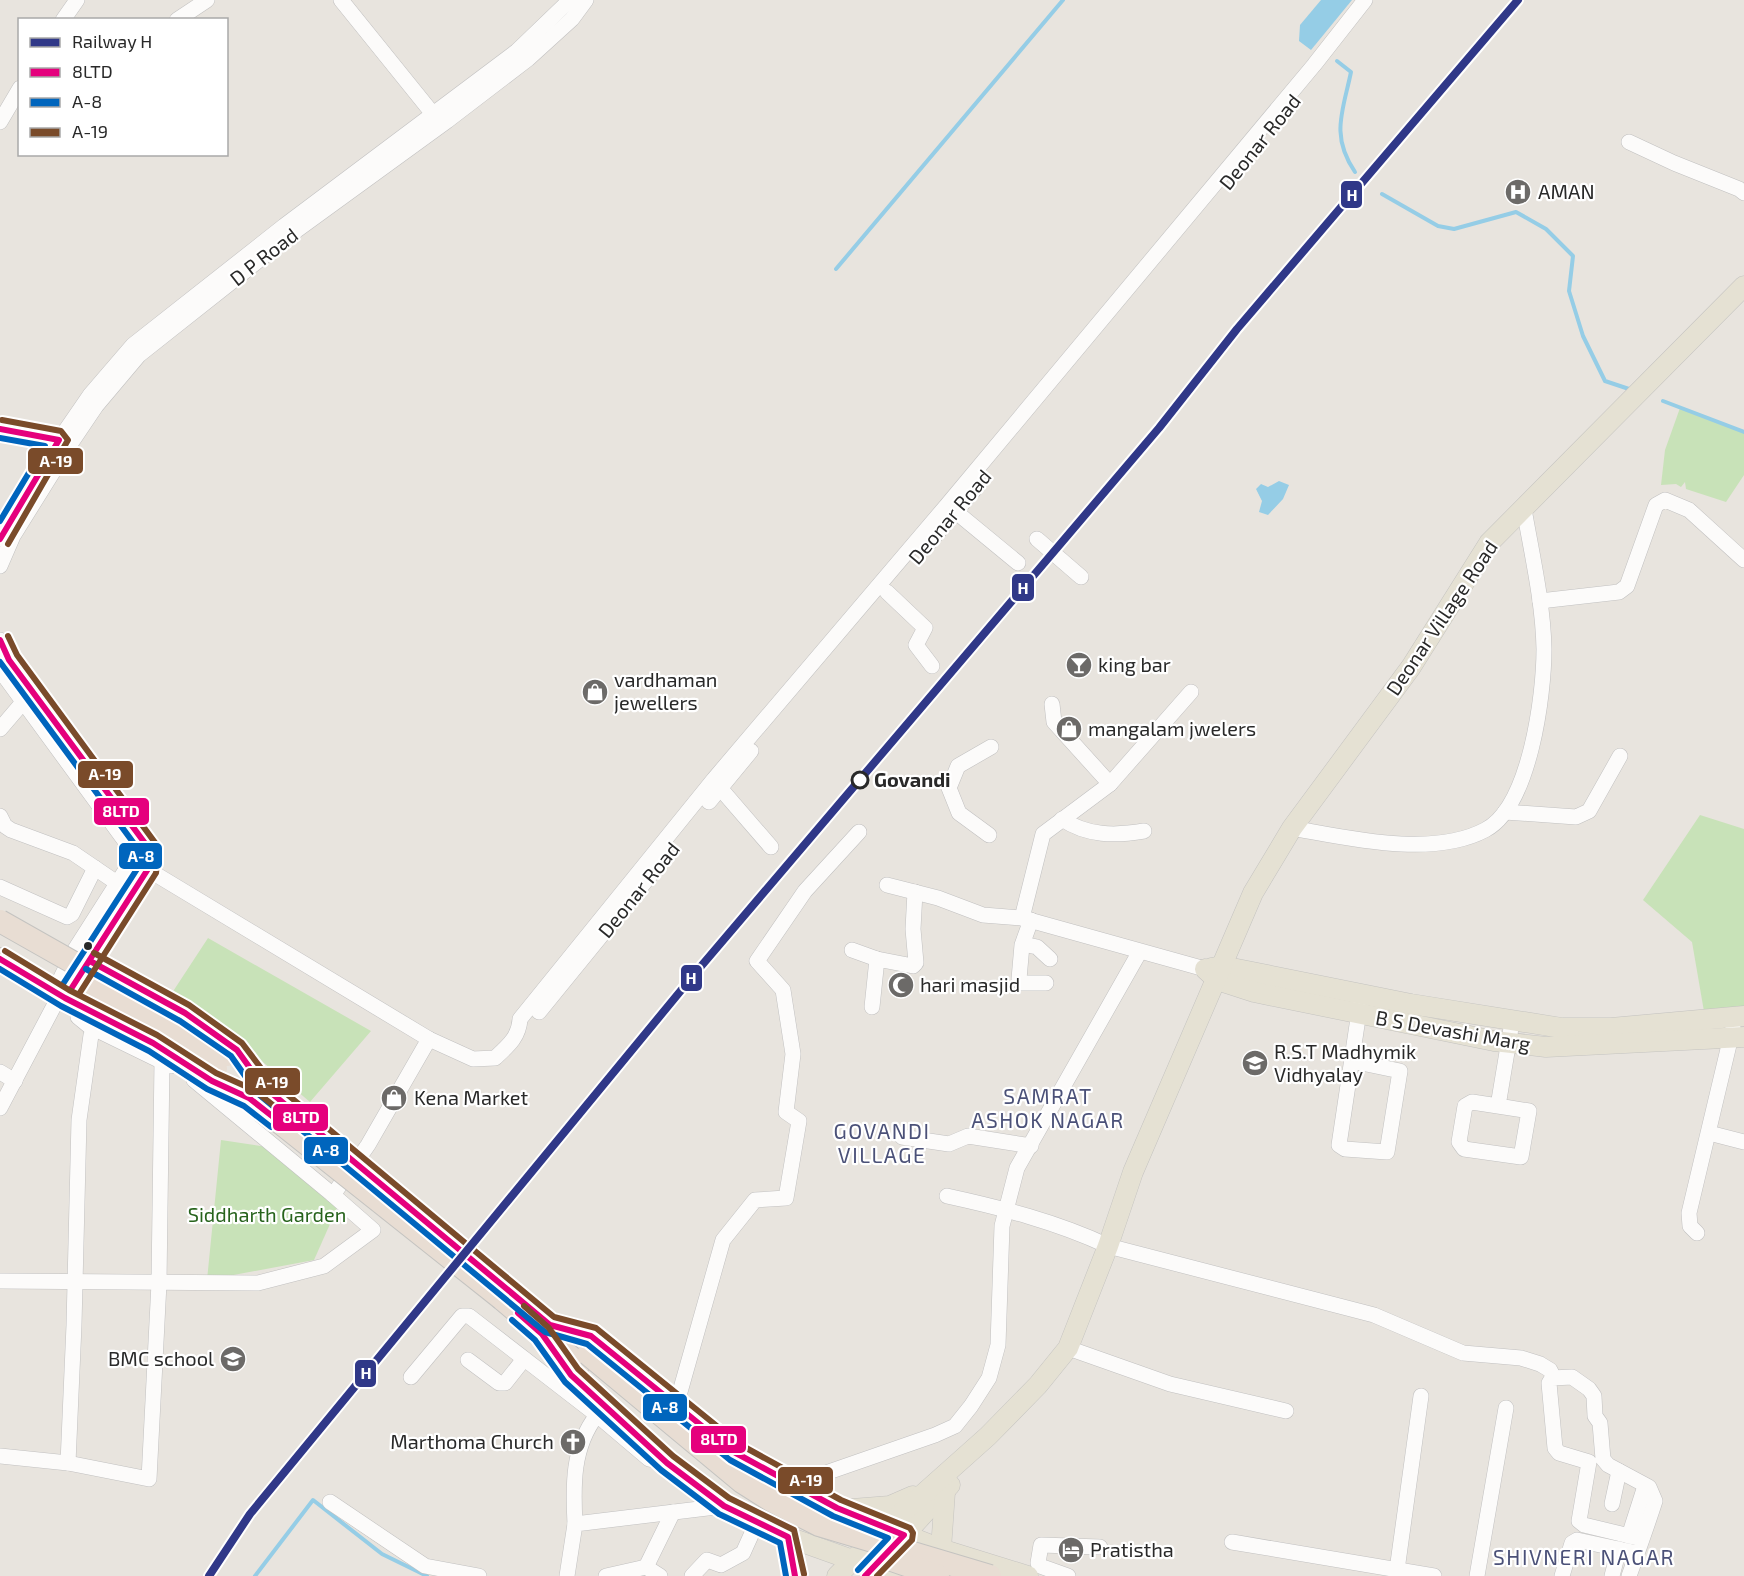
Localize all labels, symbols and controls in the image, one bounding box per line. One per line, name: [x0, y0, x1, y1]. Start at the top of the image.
legend: [18, 18, 228, 156]
text: Railway H: [72, 30, 152, 52]
text: 8LTD: [72, 60, 113, 82]
street label: Deonar Road: [1213, 89, 1305, 194]
text: A-8: [72, 90, 102, 112]
text: A-19: [72, 120, 108, 142]
hospital icon: AMAN: [1503, 177, 1533, 207]
place label: AMAN: [1538, 179, 1595, 203]
line badge: H: [1340, 180, 1363, 209]
text: H: [1346, 185, 1358, 204]
street label: D P Road: [225, 222, 302, 290]
line badge: A-19: [27, 447, 84, 475]
text: A-19: [40, 451, 72, 470]
street label: Deonar Road: [903, 464, 996, 569]
street label: Deonar Village Road: [1380, 535, 1502, 700]
line badge: H: [1011, 573, 1035, 602]
text: H: [1017, 578, 1029, 597]
bar icon: king bar: [1064, 650, 1094, 680]
place label: king bar: [1098, 652, 1171, 676]
place label: vardhaman jewellers: [614, 667, 717, 714]
shop icon: vardhaman jewellers: [580, 677, 610, 707]
shop icon: mangalam jwelers: [1054, 714, 1084, 744]
place label: mangalam jwelers: [1088, 716, 1256, 740]
line badge: A-19: [77, 760, 134, 789]
text: A-19: [89, 764, 121, 783]
place label: Govandi: [874, 767, 951, 791]
marker: Govandi: [851, 771, 869, 789]
line badge: 8LTD: [93, 797, 150, 826]
text: 8LTD: [102, 801, 140, 820]
street label: Deonar Road: [592, 837, 684, 942]
line badge: A-8: [118, 842, 163, 870]
text: A-8: [127, 846, 155, 865]
unlabelled marker: [82, 940, 94, 952]
line badge: H: [680, 964, 703, 992]
text: H: [685, 968, 697, 987]
mosque icon: hari masjid: [886, 970, 916, 1000]
place label: hari masjid: [920, 972, 1020, 996]
street label: B S Devashi Marg: [1374, 1005, 1532, 1055]
place label: R.S.T Madhymik Vidhyalay: [1274, 1039, 1416, 1086]
school or university icon: R.S.T Madhymik Vidhyalay: [1240, 1048, 1270, 1078]
line badge: A-19: [244, 1067, 301, 1096]
text: A-19: [256, 1072, 288, 1091]
shop icon: Kena Market: [379, 1083, 409, 1113]
district label: SAMRAT ASHOK NAGAR: [971, 1083, 1125, 1132]
place label: Kena Market: [414, 1085, 529, 1109]
line badge: 8LTD: [272, 1103, 329, 1132]
text: 8LTD: [282, 1107, 320, 1126]
district label: GOVANDI VILLAGE: [834, 1118, 930, 1167]
line badge: A-8: [303, 1136, 349, 1165]
text: A-8: [312, 1140, 340, 1159]
park label: Siddharth Garden: [188, 1202, 346, 1226]
school or university icon: BMC school: [218, 1344, 248, 1374]
place label: BMC school: [108, 1346, 214, 1370]
line badge: H: [354, 1359, 377, 1388]
text: H: [360, 1363, 372, 1382]
line badge: A-8: [642, 1393, 688, 1422]
text: A-8: [651, 1397, 679, 1416]
line badge: 8LTD: [690, 1425, 747, 1454]
church icon: Marthoma Church: [558, 1427, 588, 1457]
place label: Marthoma Church: [390, 1429, 554, 1453]
text: 8LTD: [700, 1429, 738, 1448]
line badge: A-19: [777, 1466, 834, 1495]
text: A-19: [790, 1470, 822, 1489]
hotel icon: Pratistha: [1056, 1535, 1086, 1565]
place label: Pratistha: [1090, 1537, 1174, 1561]
district label: SHIVNERI NAGAR: [1493, 1544, 1675, 1569]

